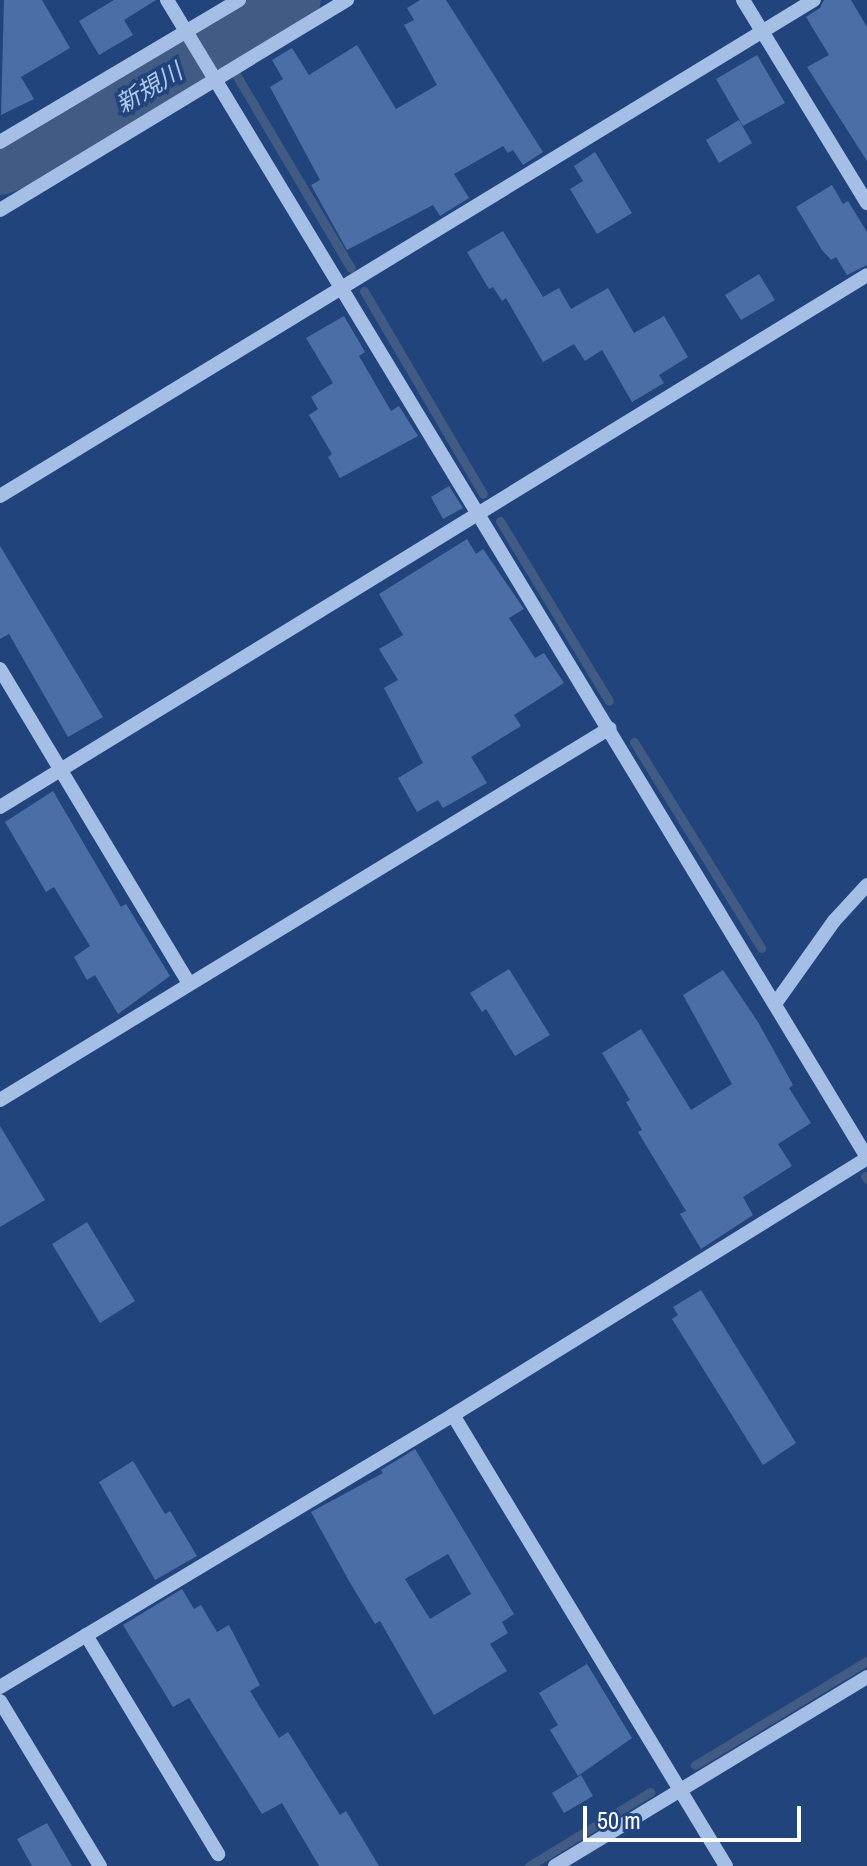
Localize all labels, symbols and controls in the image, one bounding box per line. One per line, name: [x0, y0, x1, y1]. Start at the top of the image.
water label: 新規川: [111, 57, 187, 119]
scale bar: [587, 1790, 805, 1840]
text: 50 m: [597, 1804, 641, 1836]

